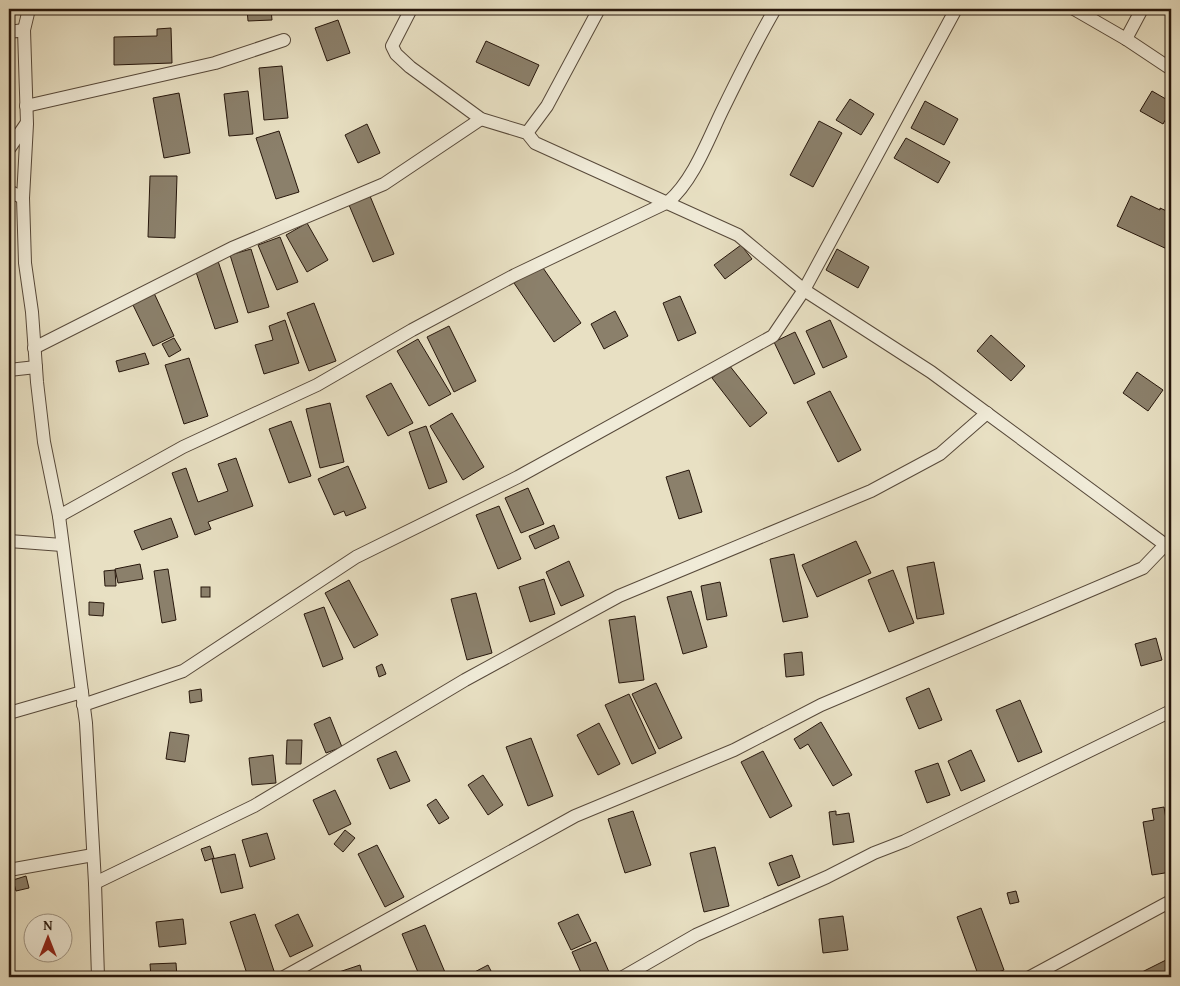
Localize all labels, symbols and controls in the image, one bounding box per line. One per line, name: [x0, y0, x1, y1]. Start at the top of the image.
north arrow: [22, 914, 72, 964]
text: N: [43, 915, 53, 935]

